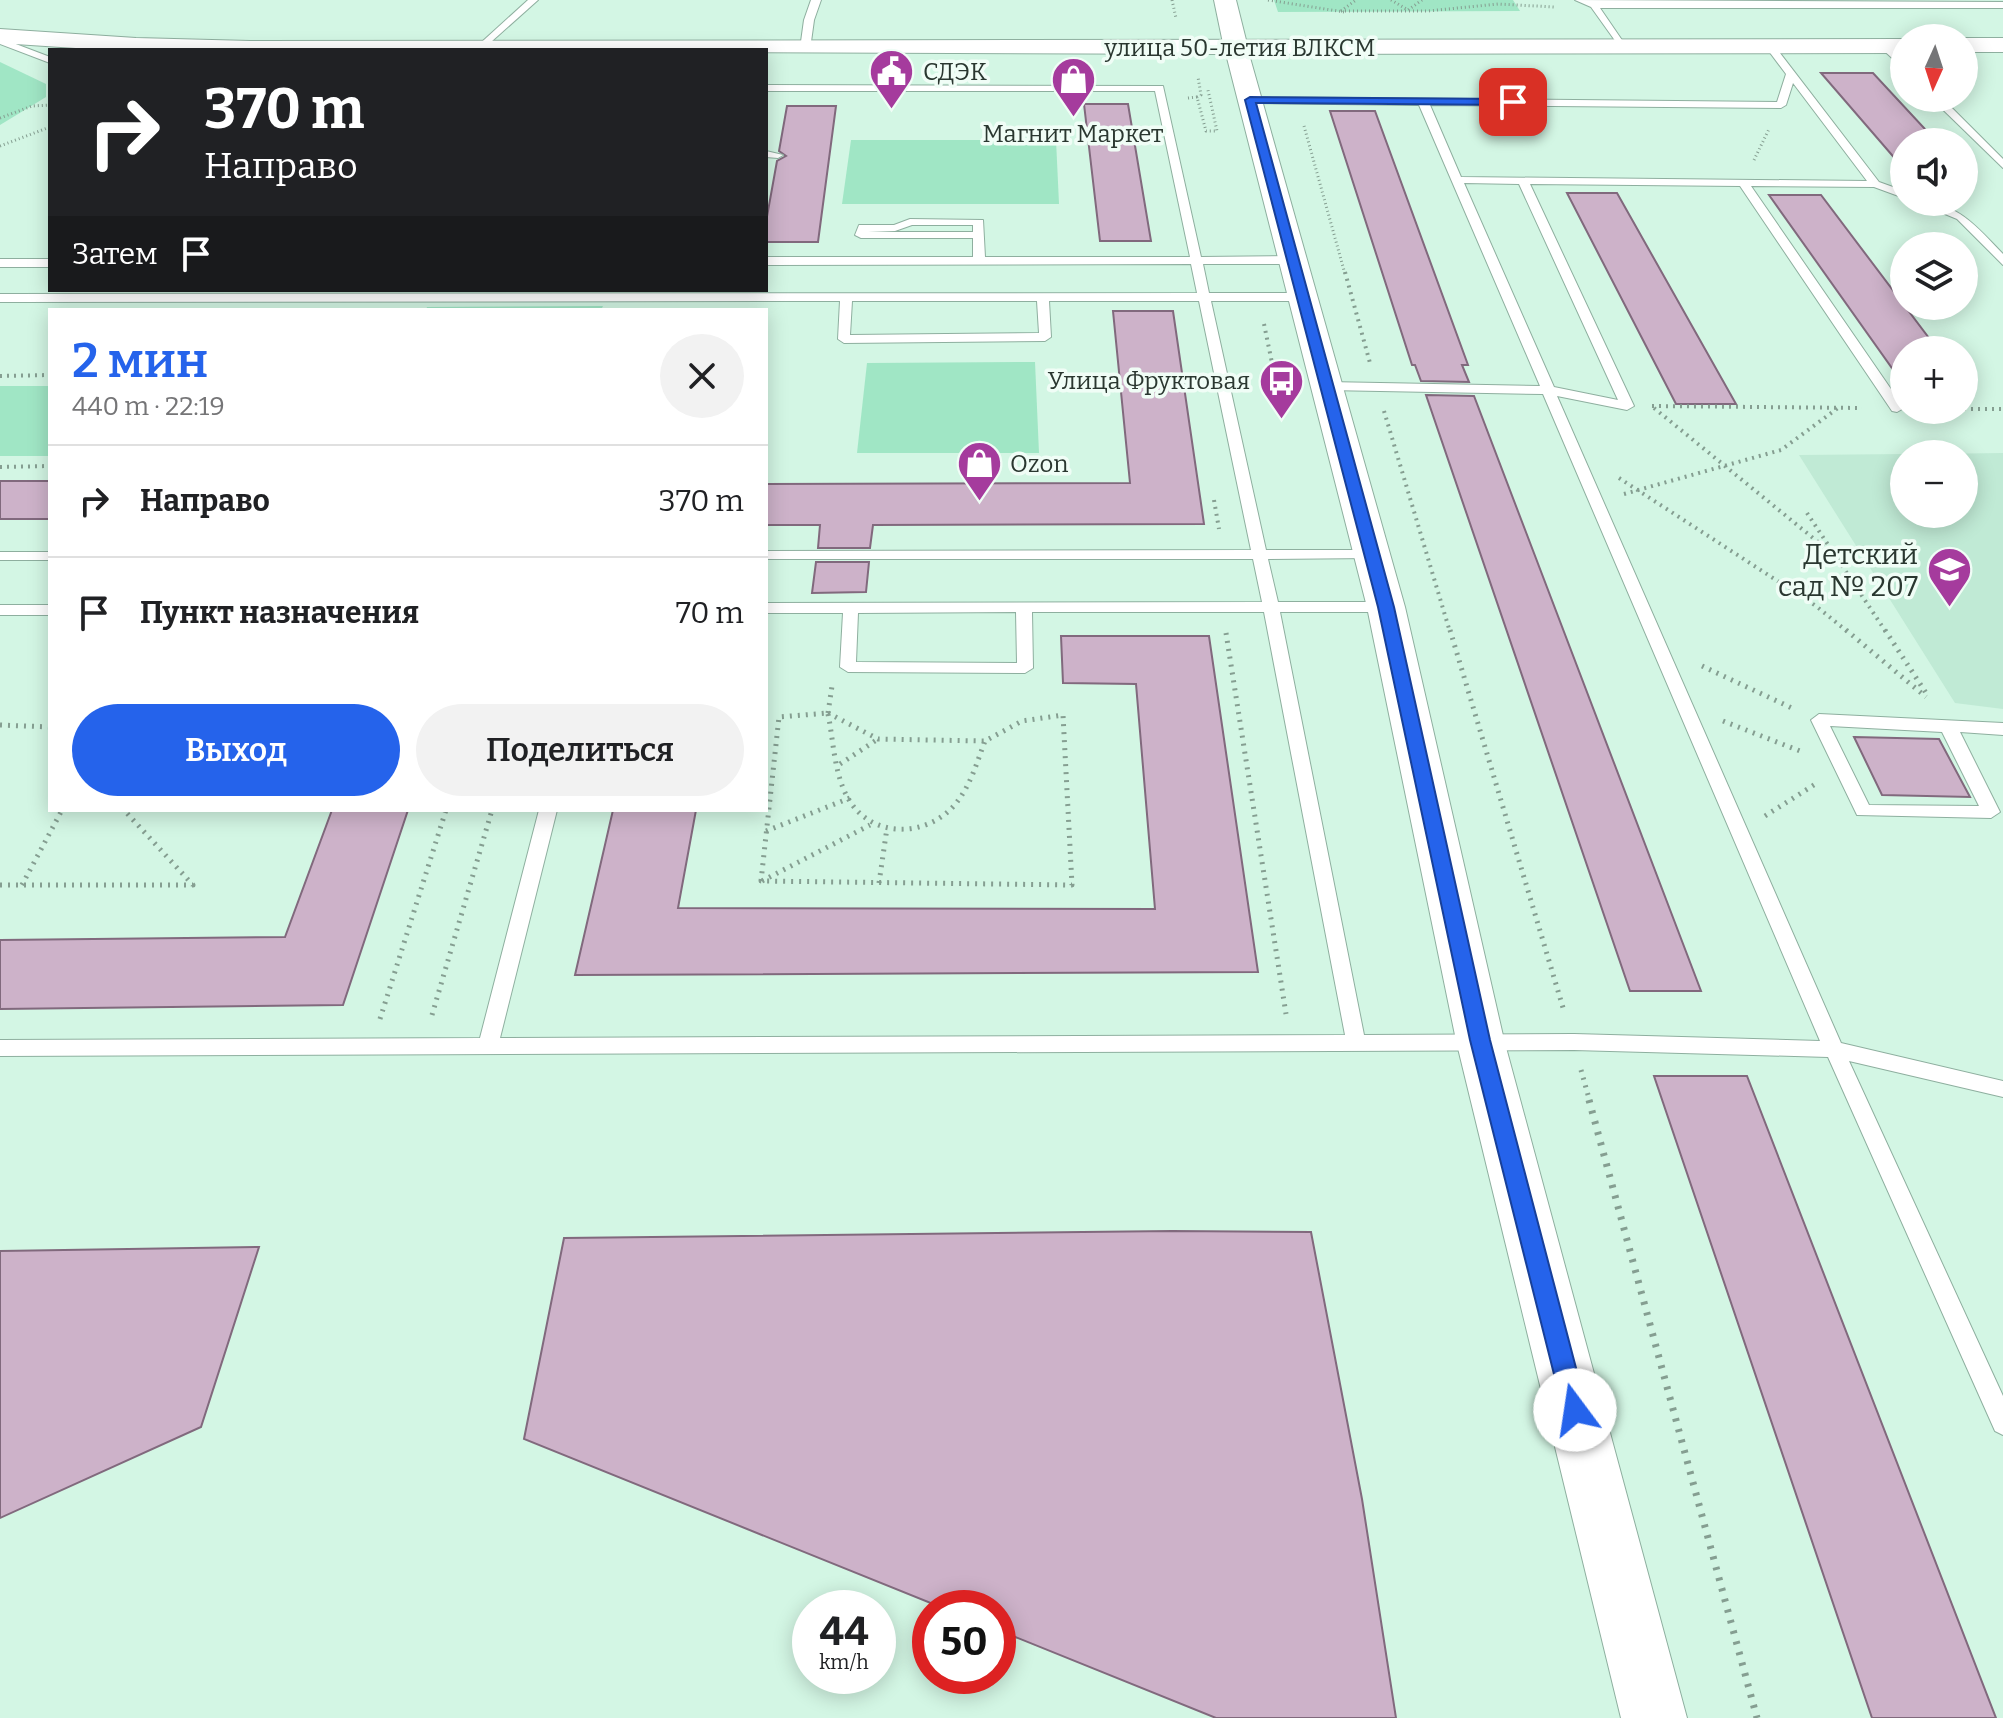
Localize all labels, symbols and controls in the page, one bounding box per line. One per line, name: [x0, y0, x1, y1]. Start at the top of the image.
north arrow: [1890, 24, 1978, 112]
map controls: [1890, 24, 1978, 528]
street label: улица 50-летия ВЛКСМ: [1104, 34, 1375, 62]
public building icon: СДЭК: [868, 48, 916, 111]
shop icon: Магнит Маркет: [1049, 56, 1097, 119]
place label: СДЭК: [923, 58, 987, 86]
pin: [1479, 68, 1547, 136]
text: 370 m: [204, 76, 365, 143]
icon: right: [72, 80, 176, 184]
icon: arrive: [1491, 80, 1535, 124]
place label: Магнит Маркет: [983, 120, 1163, 148]
button: sound: [1890, 128, 1978, 216]
text: Направо: [204, 144, 358, 188]
icon: arrive: [174, 232, 218, 276]
button: layers: [1890, 232, 1978, 320]
text: Затем: [72, 236, 158, 272]
text: 2 мин: [72, 332, 208, 390]
button: close: [660, 334, 744, 418]
button: +: [1890, 336, 1978, 424]
bus stop icon: Улица Фруктовая: [1257, 357, 1305, 420]
place label: Улица Фруктовая: [1048, 367, 1250, 395]
text: 440 m · 22:19: [72, 391, 225, 422]
shop icon: Ozon: [955, 440, 1003, 503]
button: −: [1890, 440, 1978, 528]
place label: Ozon: [1010, 450, 1068, 478]
icon: right: [72, 479, 116, 523]
text: Направо: [140, 483, 270, 519]
text: 370 m: [659, 483, 744, 519]
place label: Детский сад № 207: [1778, 538, 1918, 603]
school or university icon: Детский сад № 207: [1925, 546, 1973, 609]
icon: arrive: [72, 591, 116, 635]
text: Пункт назначения: [140, 595, 419, 631]
text: 70 m: [676, 595, 744, 631]
button: Выход: [72, 704, 400, 796]
button: Поделиться: [416, 704, 744, 796]
position arrow: [1533, 1368, 1617, 1452]
speed limit sign: 50: [912, 1590, 1016, 1694]
text: 44: [819, 1608, 869, 1656]
text: km/h: [819, 1650, 869, 1674]

